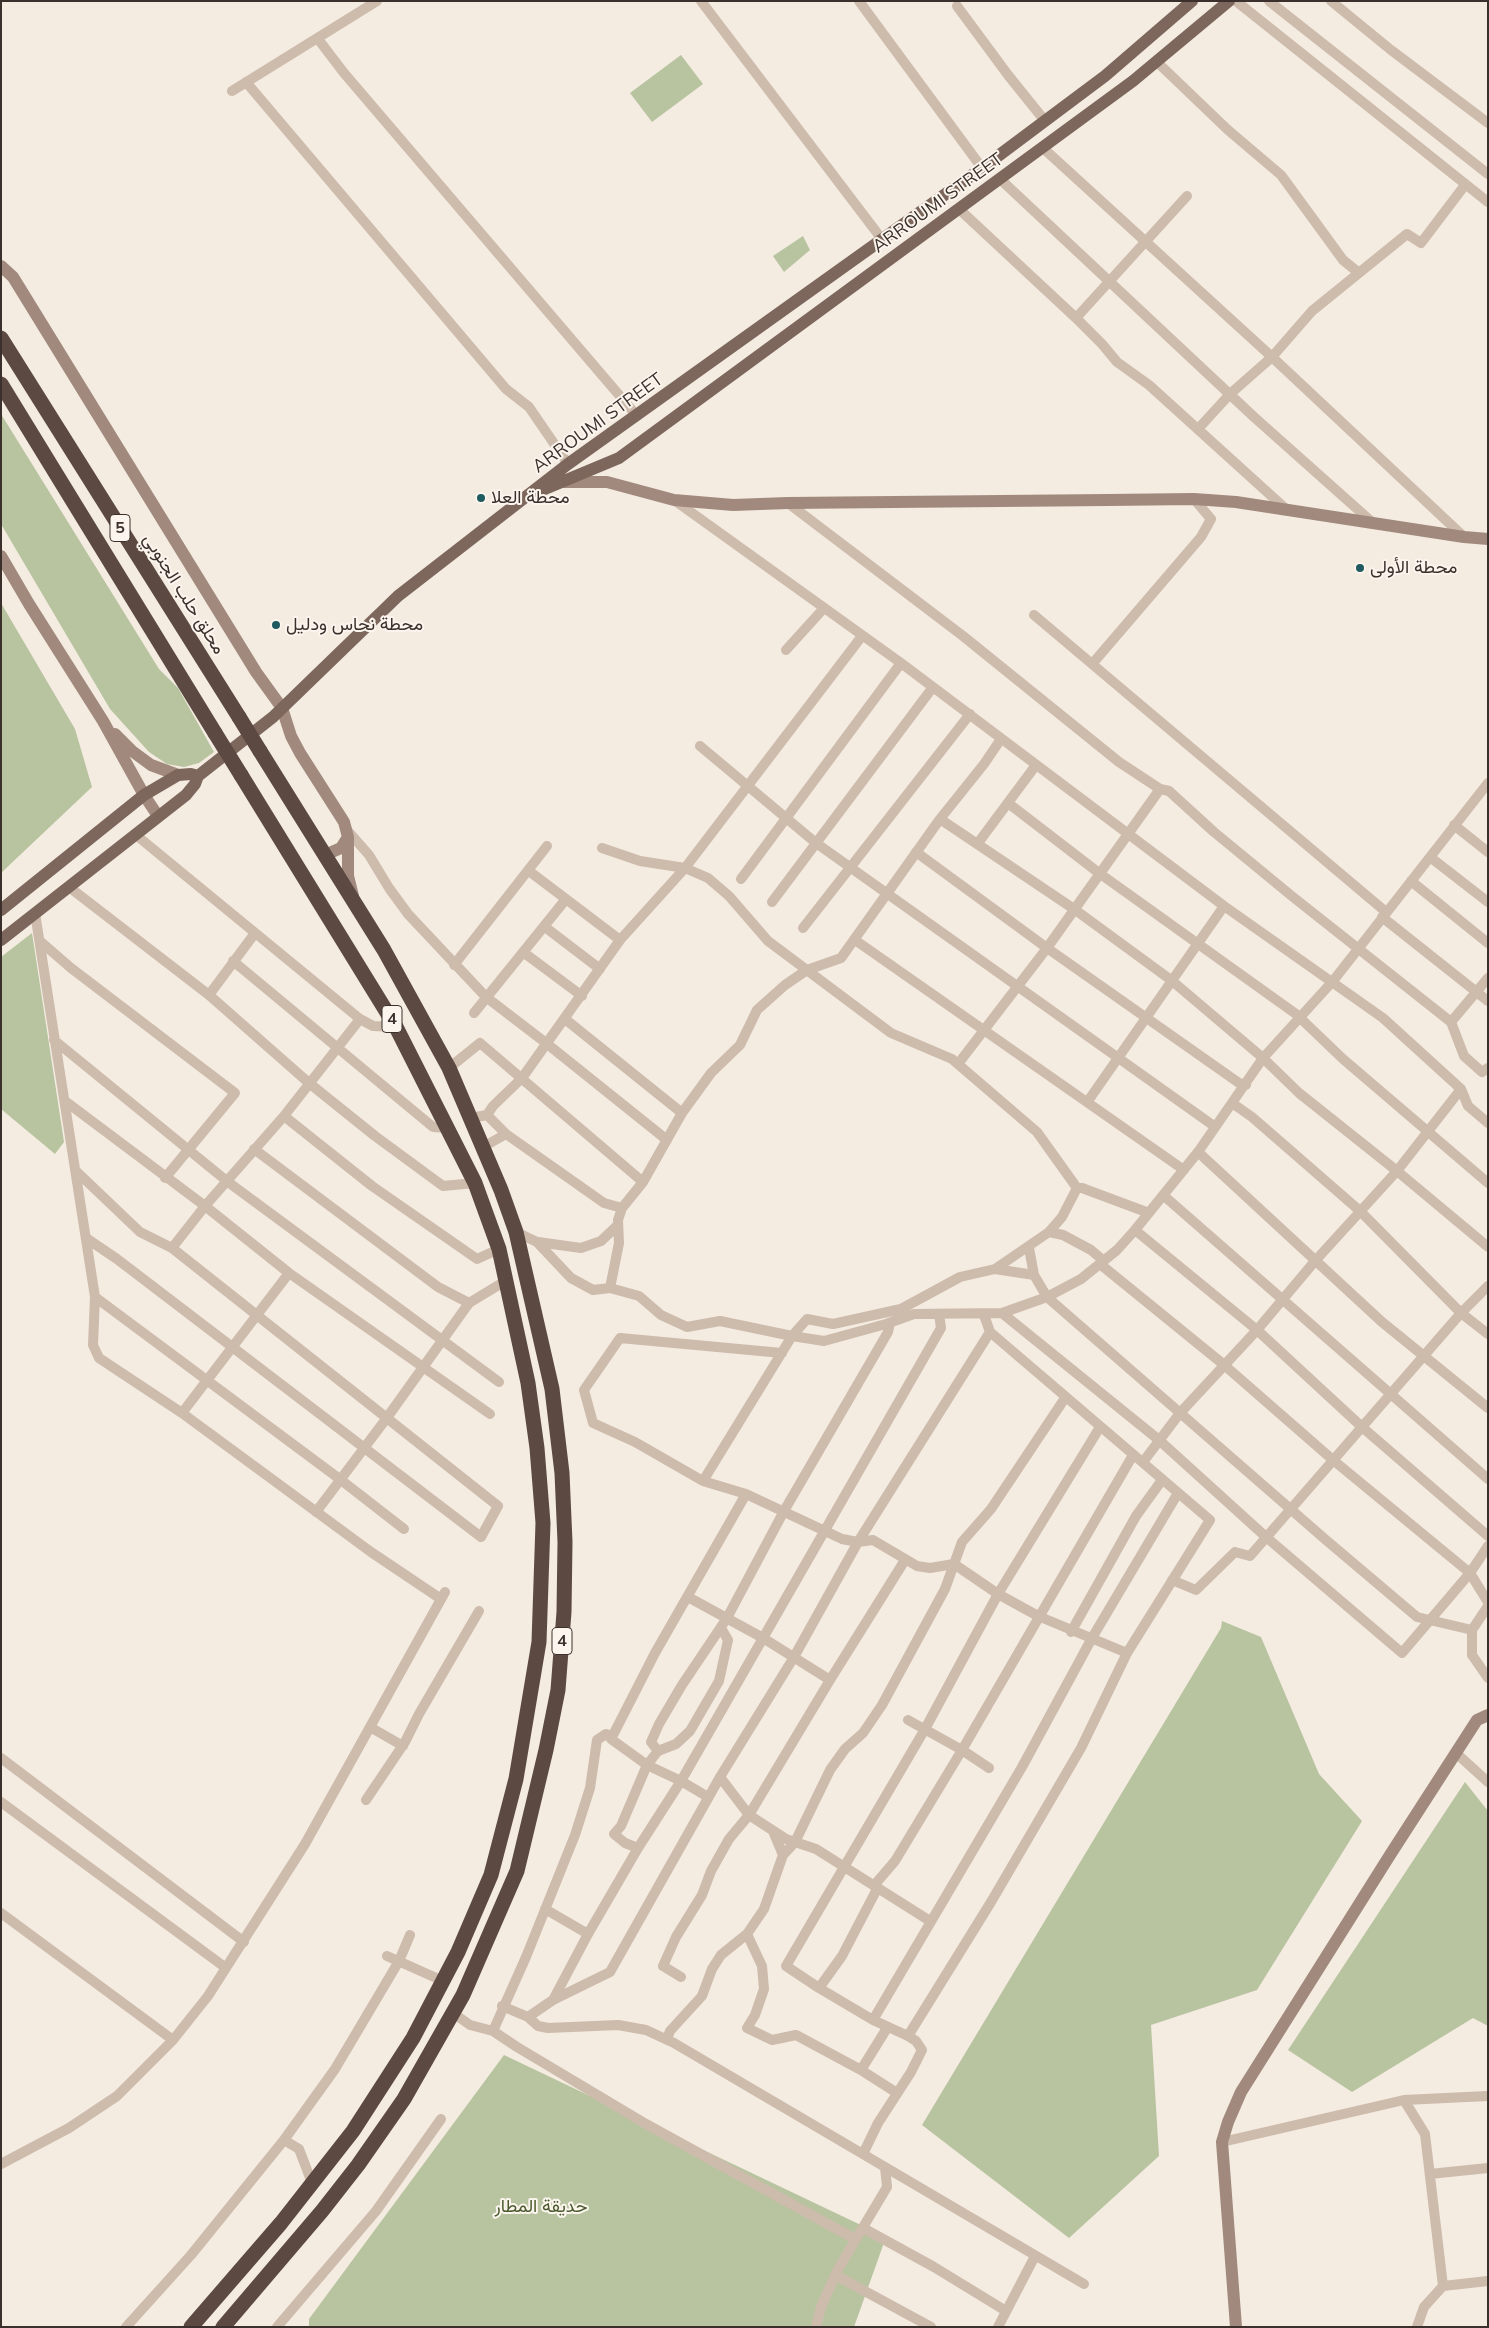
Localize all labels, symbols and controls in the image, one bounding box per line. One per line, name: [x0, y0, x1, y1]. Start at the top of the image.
street label: ARROUMI STREET: [869, 148, 1007, 258]
street label: ARROUMI STREET: [529, 368, 667, 478]
place label: محطة العلا: [491, 487, 570, 509]
marker: محطة العلا: [475, 492, 487, 504]
road number: 5: [110, 514, 130, 542]
street label: محلق حلب الجنوبي: [138, 530, 230, 658]
place label: محطة الأولى: [1370, 557, 1457, 579]
marker: محطة الأولى: [1354, 562, 1366, 574]
place label: محطة نحاس ودليل: [286, 614, 423, 636]
marker: محطة نحاس ودليل: [270, 619, 282, 631]
road number: 4: [382, 1006, 402, 1032]
road number: 4: [552, 1628, 572, 1654]
park label: حديقة المطار: [495, 2196, 587, 2218]

